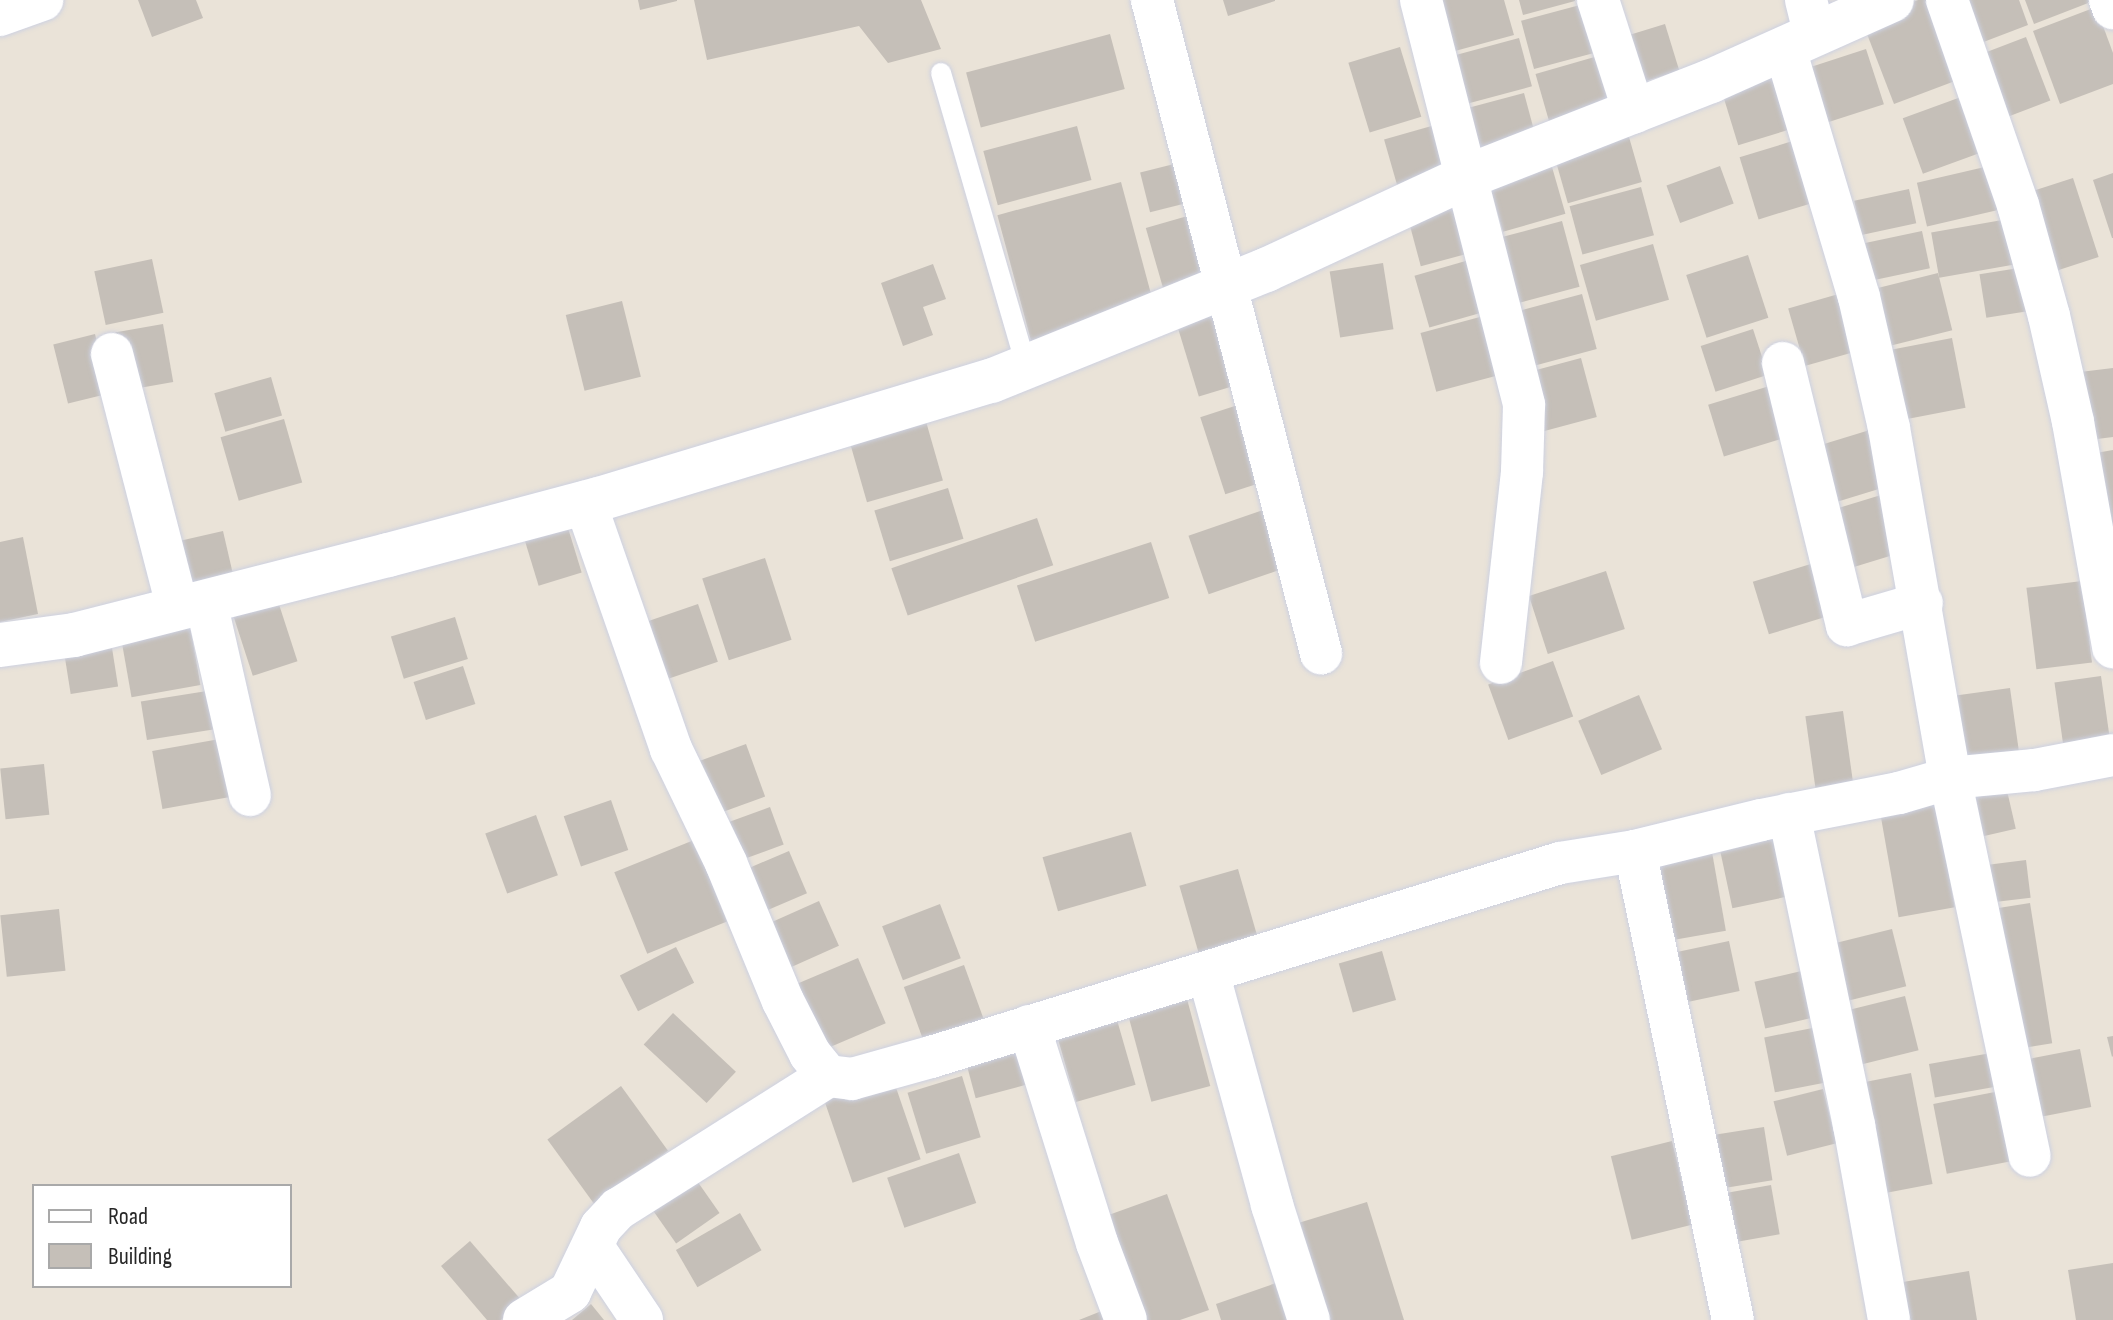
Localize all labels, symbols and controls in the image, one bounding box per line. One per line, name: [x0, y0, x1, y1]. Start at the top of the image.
legend: [32, 1184, 292, 1288]
text: Road: [108, 1202, 148, 1231]
text: Building: [108, 1242, 172, 1271]

